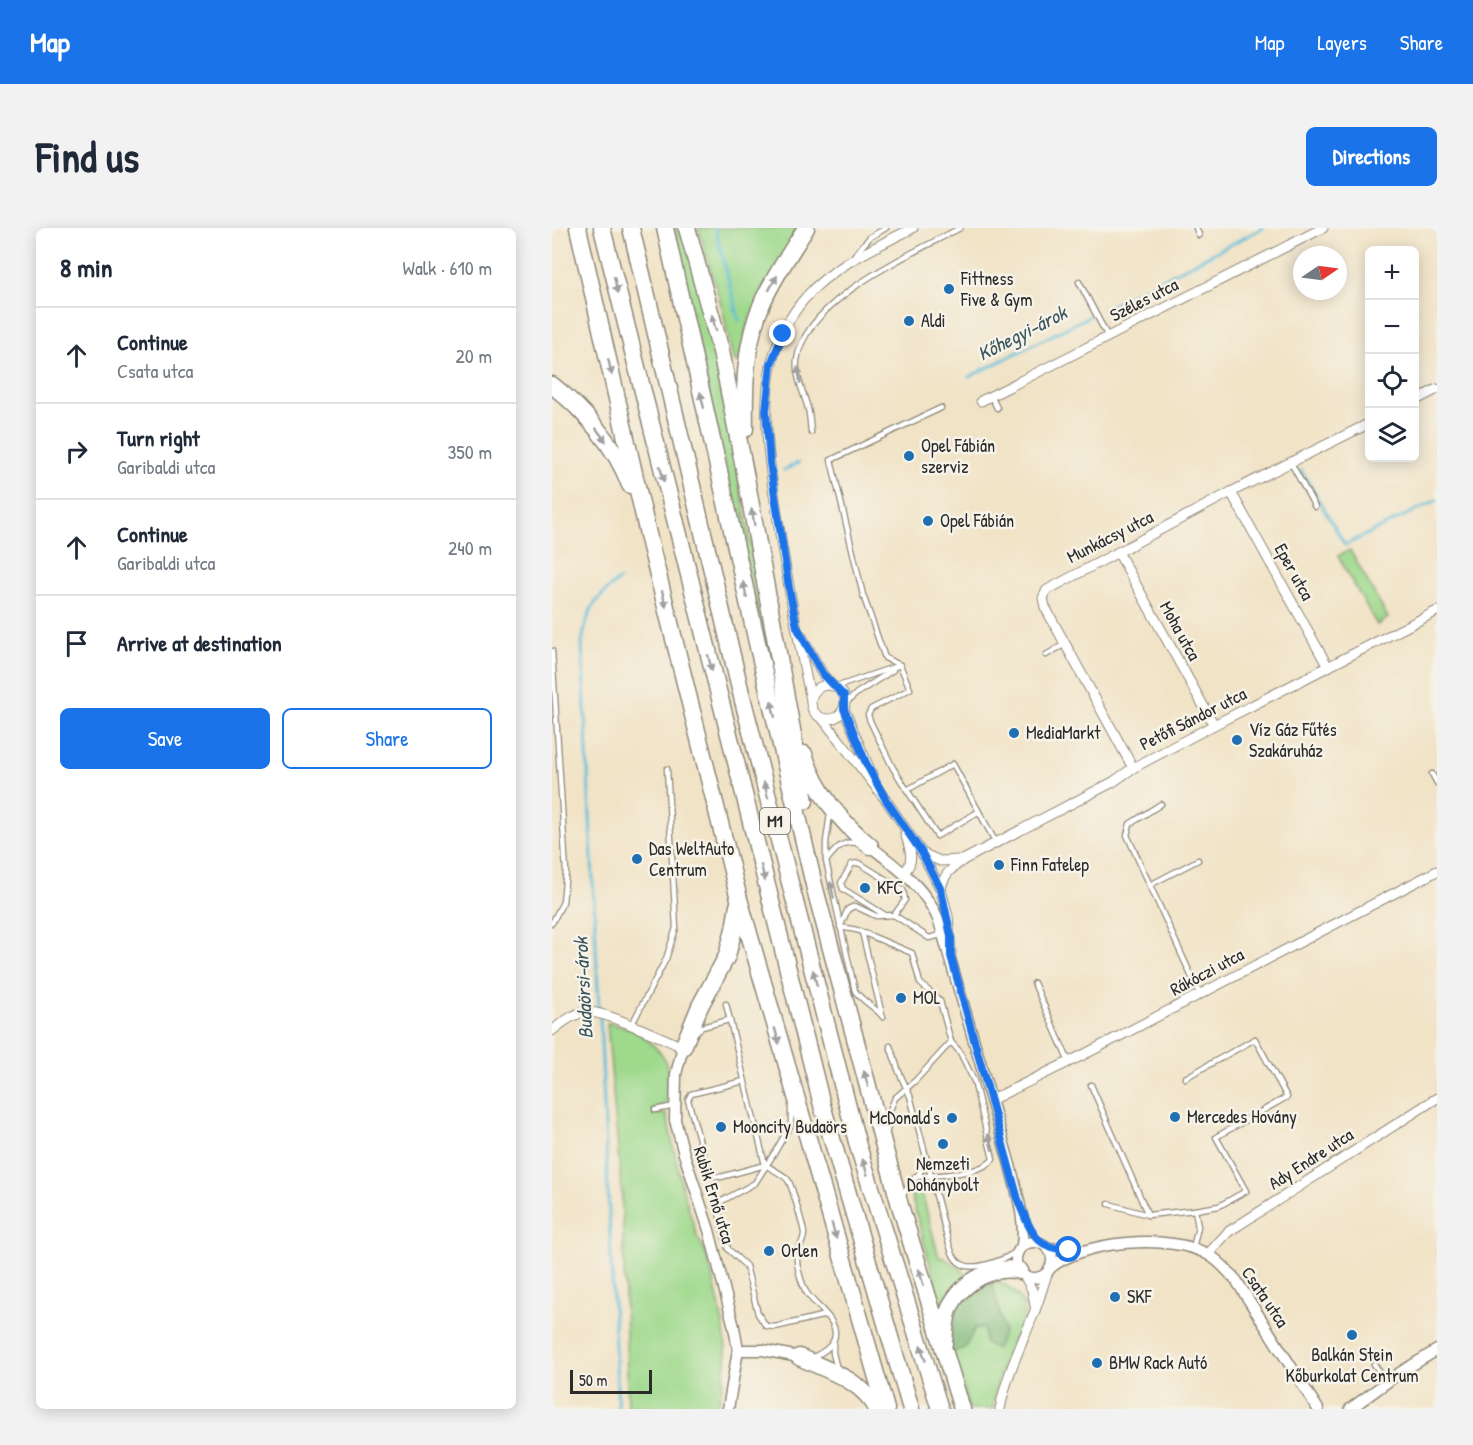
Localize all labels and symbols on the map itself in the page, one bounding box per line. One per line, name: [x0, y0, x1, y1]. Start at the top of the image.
north arrow: [1293, 246, 1347, 300]
place label: Fittness Five & Gym: [960, 266, 1032, 312]
street label: Széles utca: [1105, 272, 1182, 327]
one-way arrow: [768, 274, 778, 291]
one-way arrow: [611, 276, 621, 294]
marker: Fittness Five & Gym: [942, 282, 956, 296]
water label: Kőhegyi-árok: [973, 298, 1073, 367]
place label: Aldi: [921, 308, 946, 333]
one-way arrow: [708, 313, 718, 332]
marker: Aldi: [902, 314, 916, 328]
route end: [769, 320, 795, 346]
one-way arrow: [605, 358, 615, 376]
one-way arrow: [794, 365, 803, 384]
one-way arrow: [697, 391, 707, 409]
one-way arrow: [594, 428, 606, 443]
place label: Opel Fábián szerviz: [921, 433, 995, 479]
marker: Opel Fábián szerviz: [902, 449, 916, 463]
one-way arrow: [658, 465, 668, 483]
street label: Munkácsy utca: [1062, 504, 1157, 569]
one-way arrow: [749, 508, 758, 527]
place label: Opel Fábián: [940, 508, 1014, 533]
marker: Opel Fábián: [921, 514, 935, 528]
street label: Eper utca: [1269, 539, 1320, 605]
one-way arrow: [740, 580, 749, 599]
one-way arrow: [659, 590, 669, 609]
street label: Moha utca: [1154, 597, 1207, 665]
one-way arrow: [706, 654, 716, 672]
street label: Petőfi Sándor utca: [1135, 681, 1251, 756]
one-way arrow: [767, 700, 777, 719]
place label: Víz Gáz Fűtés Szakáruház: [1249, 717, 1337, 763]
place label: MediaMarkt: [1026, 720, 1101, 745]
marker: MediaMarkt: [1007, 726, 1021, 740]
marker: Víz Gáz Fűtés Szakáruház: [1230, 733, 1244, 747]
one-way arrow: [761, 780, 771, 799]
road number: M1: [760, 808, 790, 834]
place label: Das WeltAuto Centrum: [649, 836, 734, 882]
marker: Das WeltAuto Centrum: [630, 852, 644, 866]
place label: Finn Fatelep: [1010, 852, 1089, 877]
marker: Finn Fatelep: [992, 858, 1006, 872]
one-way arrow: [759, 863, 769, 882]
place label: KFC: [877, 875, 903, 900]
one-way arrow: [827, 880, 836, 899]
marker: KFC: [858, 881, 872, 895]
water label: Budaörsi-árok: [566, 935, 599, 1040]
street label: Rákóczi utca: [1165, 942, 1248, 1001]
one-way arrow: [810, 969, 819, 987]
place label: MOL: [913, 985, 941, 1010]
marker: MOL: [894, 991, 908, 1005]
one-way arrow: [773, 1027, 782, 1045]
one-way arrow: [861, 1070, 870, 1088]
place label: Mercedes Hovány: [1187, 1104, 1297, 1129]
place label: McDonald's: [870, 1105, 940, 1130]
marker: Mercedes Hovány: [1168, 1110, 1182, 1124]
marker: McDonald's: [945, 1111, 959, 1125]
place label: Mooncity Budaörs: [733, 1114, 847, 1139]
marker: Mooncity Budaörs: [714, 1120, 728, 1134]
street label: Ady Endre utca: [1264, 1122, 1358, 1195]
one-way arrow: [985, 1133, 994, 1151]
marker: Nemzeti Dohánybolt: [936, 1137, 950, 1151]
street label: Rubik Ernő utca: [688, 1143, 741, 1246]
place label: Nemzeti Dohánybolt: [907, 1151, 980, 1197]
one-way arrow: [860, 1158, 869, 1176]
one-way arrow: [830, 1222, 839, 1240]
route start: [1055, 1236, 1081, 1262]
place label: Orlen: [781, 1238, 818, 1263]
marker: Orlen: [762, 1244, 776, 1258]
street label: Csata utca: [1236, 1261, 1295, 1332]
one-way arrow: [916, 1268, 925, 1286]
place label: SKF: [1127, 1284, 1153, 1309]
marker: SKF: [1108, 1290, 1122, 1304]
marker: Balkán Stein Kőburkolat Centrum: [1345, 1328, 1359, 1342]
place label: Balkán Stein Kőburkolat Centrum: [1286, 1342, 1418, 1388]
one-way arrow: [918, 1344, 927, 1362]
place label: BMW Rack Autó: [1109, 1350, 1207, 1375]
marker: BMW Rack Autó: [1090, 1356, 1104, 1370]
scale bar: [570, 1367, 652, 1394]

